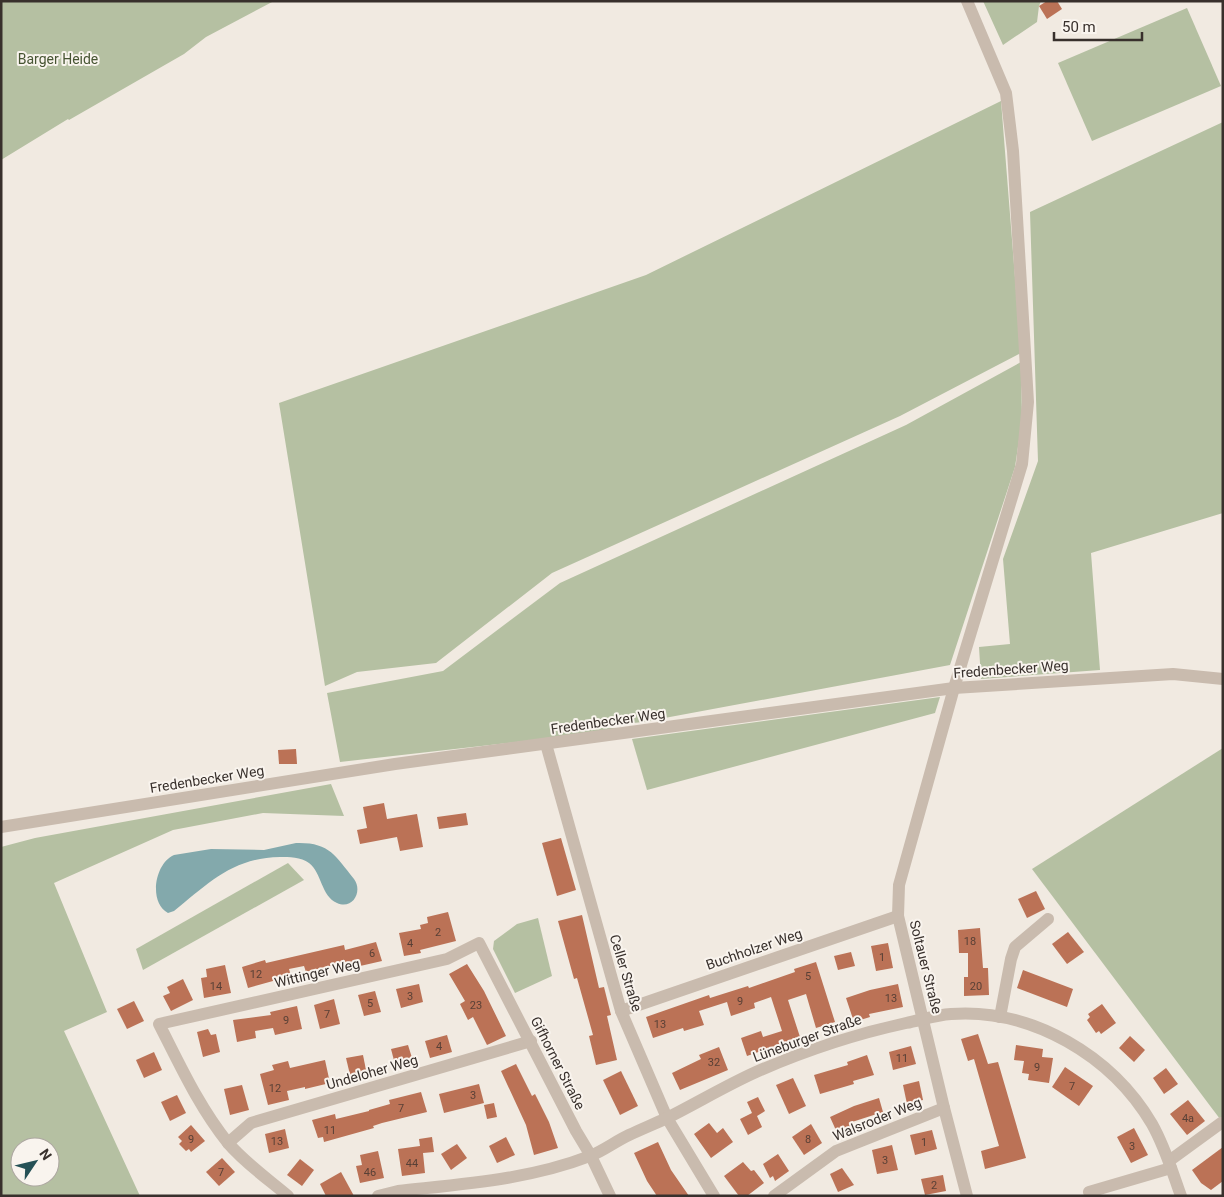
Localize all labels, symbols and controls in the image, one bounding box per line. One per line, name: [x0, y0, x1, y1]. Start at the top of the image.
scale bar: [1054, 10, 1142, 42]
text: 50 m: [1062, 18, 1096, 36]
park label: Barger Heide: [18, 51, 98, 67]
street label: Fredenbecker Weg: [953, 657, 1069, 681]
street label: Fredenbecker Weg: [550, 705, 666, 737]
street label: Fredenbecker Weg: [149, 762, 265, 796]
street label: Soltauer Straße: [907, 918, 945, 1016]
street label: Buchholzer Weg: [704, 925, 804, 973]
house number: 2: [435, 926, 441, 939]
street label: Celler Straße: [607, 933, 645, 1013]
house number: 18: [964, 935, 976, 948]
house number: 4: [407, 937, 413, 950]
house number: 6: [369, 947, 375, 960]
house number: 1: [879, 951, 885, 964]
street label: Wittinger Weg: [273, 955, 361, 991]
house number: 12: [250, 968, 262, 981]
house number: 5: [805, 970, 811, 983]
house number: 14: [210, 980, 222, 993]
house number: 20: [970, 980, 982, 993]
house number: 3: [407, 990, 413, 1003]
house number: 13: [885, 992, 897, 1005]
house number: 9: [737, 995, 743, 1008]
house number: 5: [367, 997, 373, 1010]
house number: 23: [470, 999, 482, 1012]
house number: 7: [324, 1008, 330, 1021]
street label: Lüneburger Straße: [750, 1011, 864, 1065]
house number: 9: [283, 1014, 289, 1027]
street label: Gifhorner Straße: [528, 1014, 588, 1112]
house number: 13: [654, 1018, 666, 1031]
house number: 4: [436, 1040, 442, 1053]
street label: Undeloher Weg: [324, 1051, 420, 1093]
house number: 11: [896, 1052, 908, 1065]
house number: 32: [708, 1056, 720, 1069]
house number: 9: [1034, 1061, 1040, 1074]
house number: 7: [1069, 1080, 1075, 1093]
house number: 12: [269, 1082, 281, 1095]
house number: 3: [470, 1089, 476, 1102]
street label: Walsroder Weg: [830, 1094, 924, 1144]
house number: 7: [398, 1102, 404, 1115]
house number: 4a: [1182, 1112, 1194, 1125]
house number: 11: [324, 1124, 336, 1137]
house number: 9: [188, 1133, 194, 1146]
house number: 8: [805, 1133, 811, 1146]
house number: 13: [271, 1135, 283, 1148]
house number: 1: [921, 1136, 927, 1149]
north arrow: [10, 1137, 60, 1187]
house number: 3: [1129, 1140, 1135, 1153]
text: N: [36, 1146, 55, 1163]
house number: 3: [882, 1154, 888, 1167]
house number: 44: [406, 1157, 418, 1170]
house number: 7: [218, 1166, 224, 1179]
house number: 46: [364, 1166, 376, 1179]
house number: 2: [931, 1179, 937, 1192]

